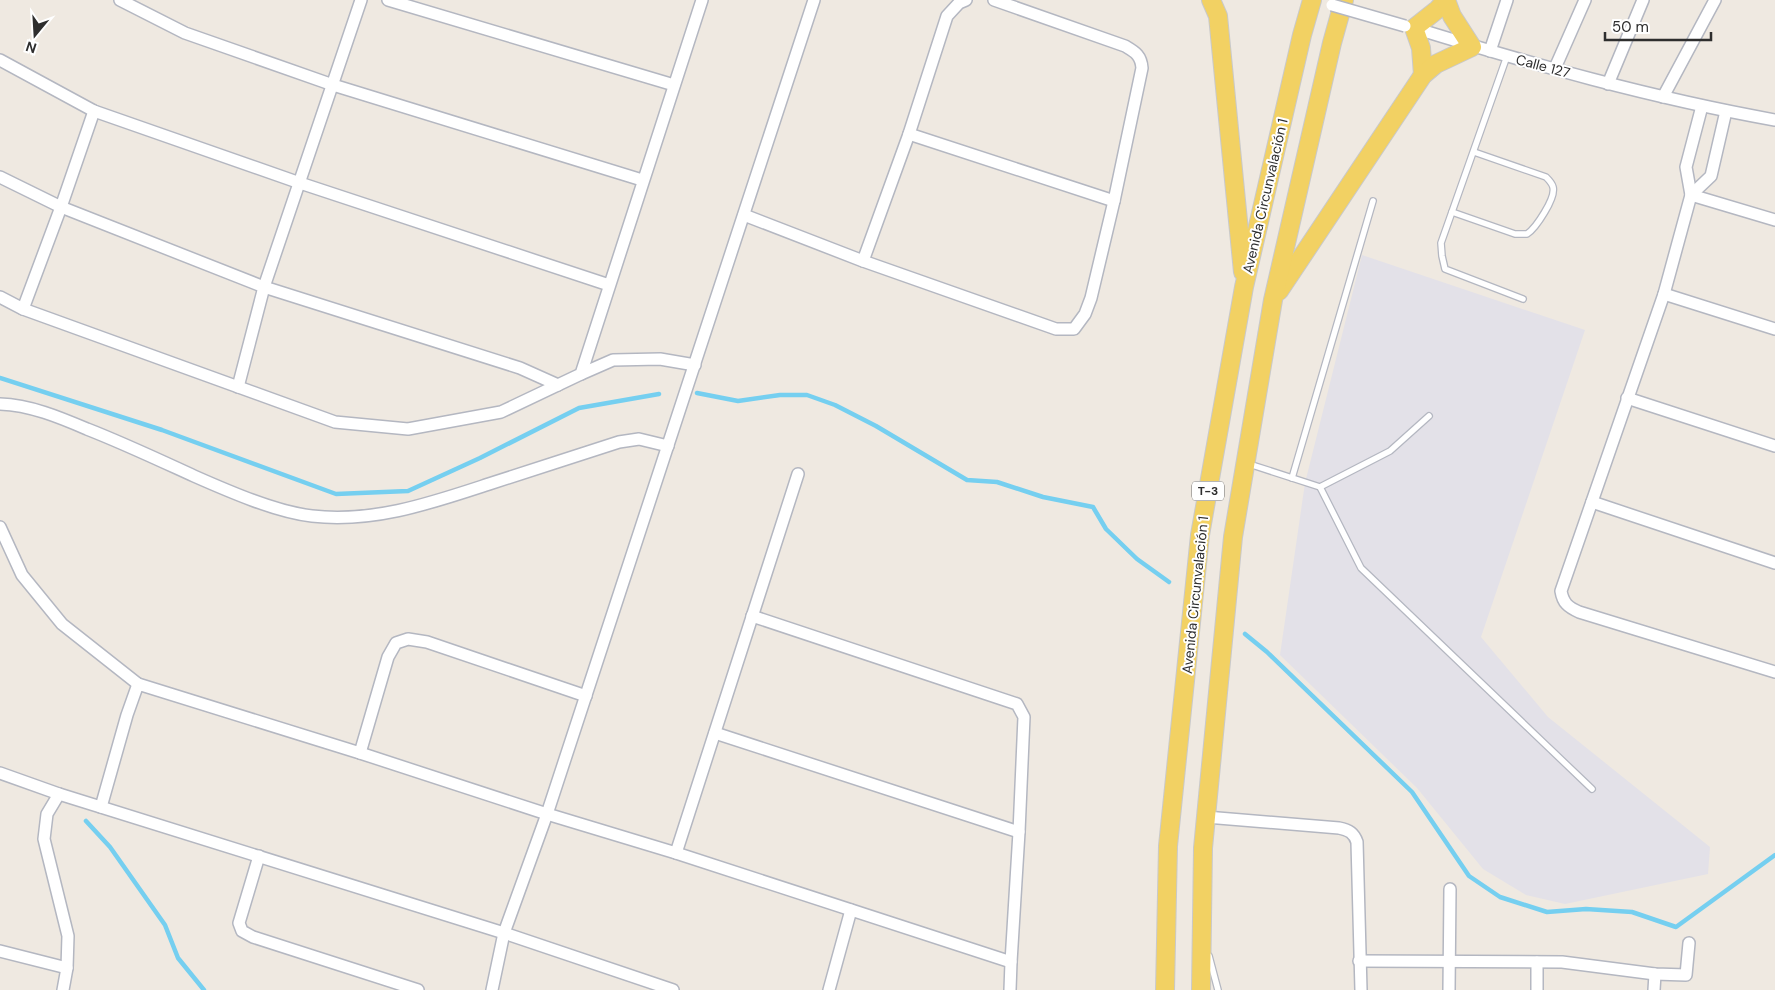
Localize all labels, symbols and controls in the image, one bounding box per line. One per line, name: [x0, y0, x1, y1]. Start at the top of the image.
north arrow: [10, 10, 60, 60]
scale bar: [1605, 10, 1711, 42]
text: 50 m: [1612, 17, 1649, 37]
text: N: [23, 37, 39, 58]
street label: Calle 127: [1514, 50, 1572, 82]
street label: Avenida Circunvalación 1: [1238, 117, 1292, 275]
road number: T-3: [1192, 482, 1224, 501]
street label: Avenida Circunvalación 1: [1178, 515, 1212, 675]

